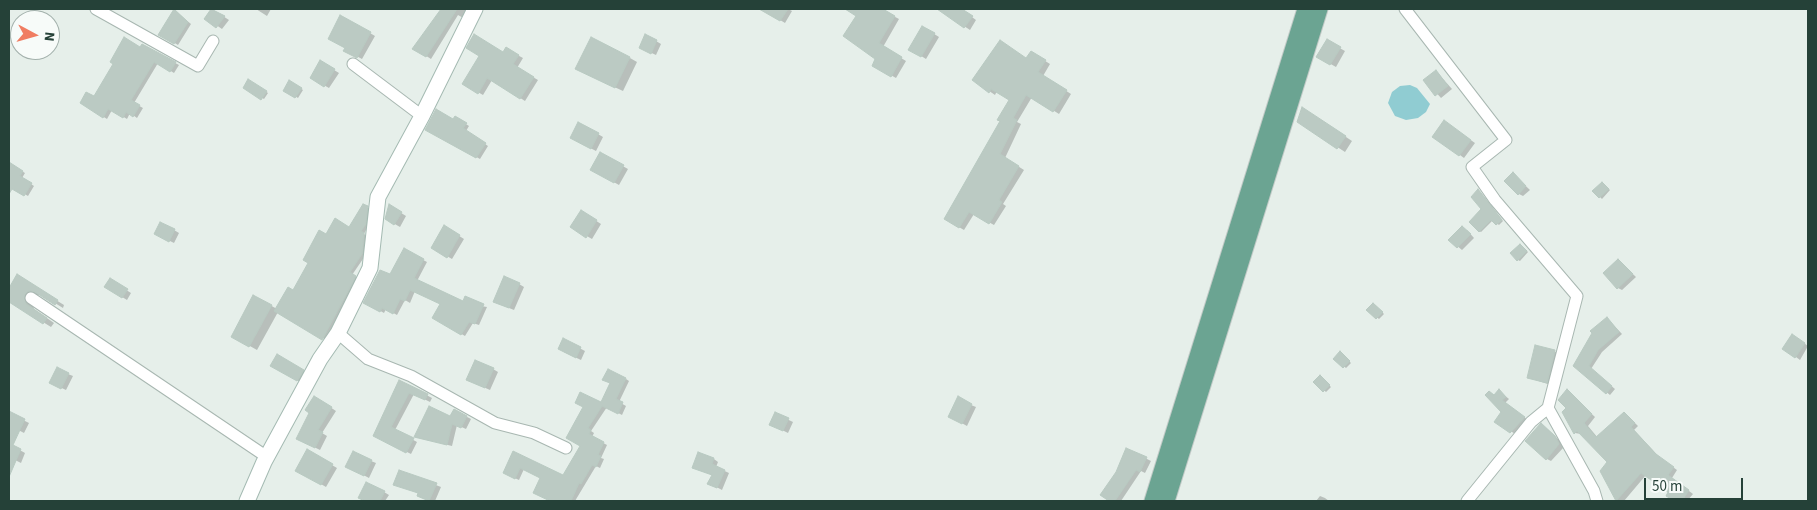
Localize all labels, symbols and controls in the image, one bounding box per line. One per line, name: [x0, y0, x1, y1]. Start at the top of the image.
north arrow: [10, 10, 60, 60]
text: N: [38, 31, 59, 42]
scale bar: [1647, 468, 1746, 500]
text: 50 m: [1652, 476, 1682, 497]

